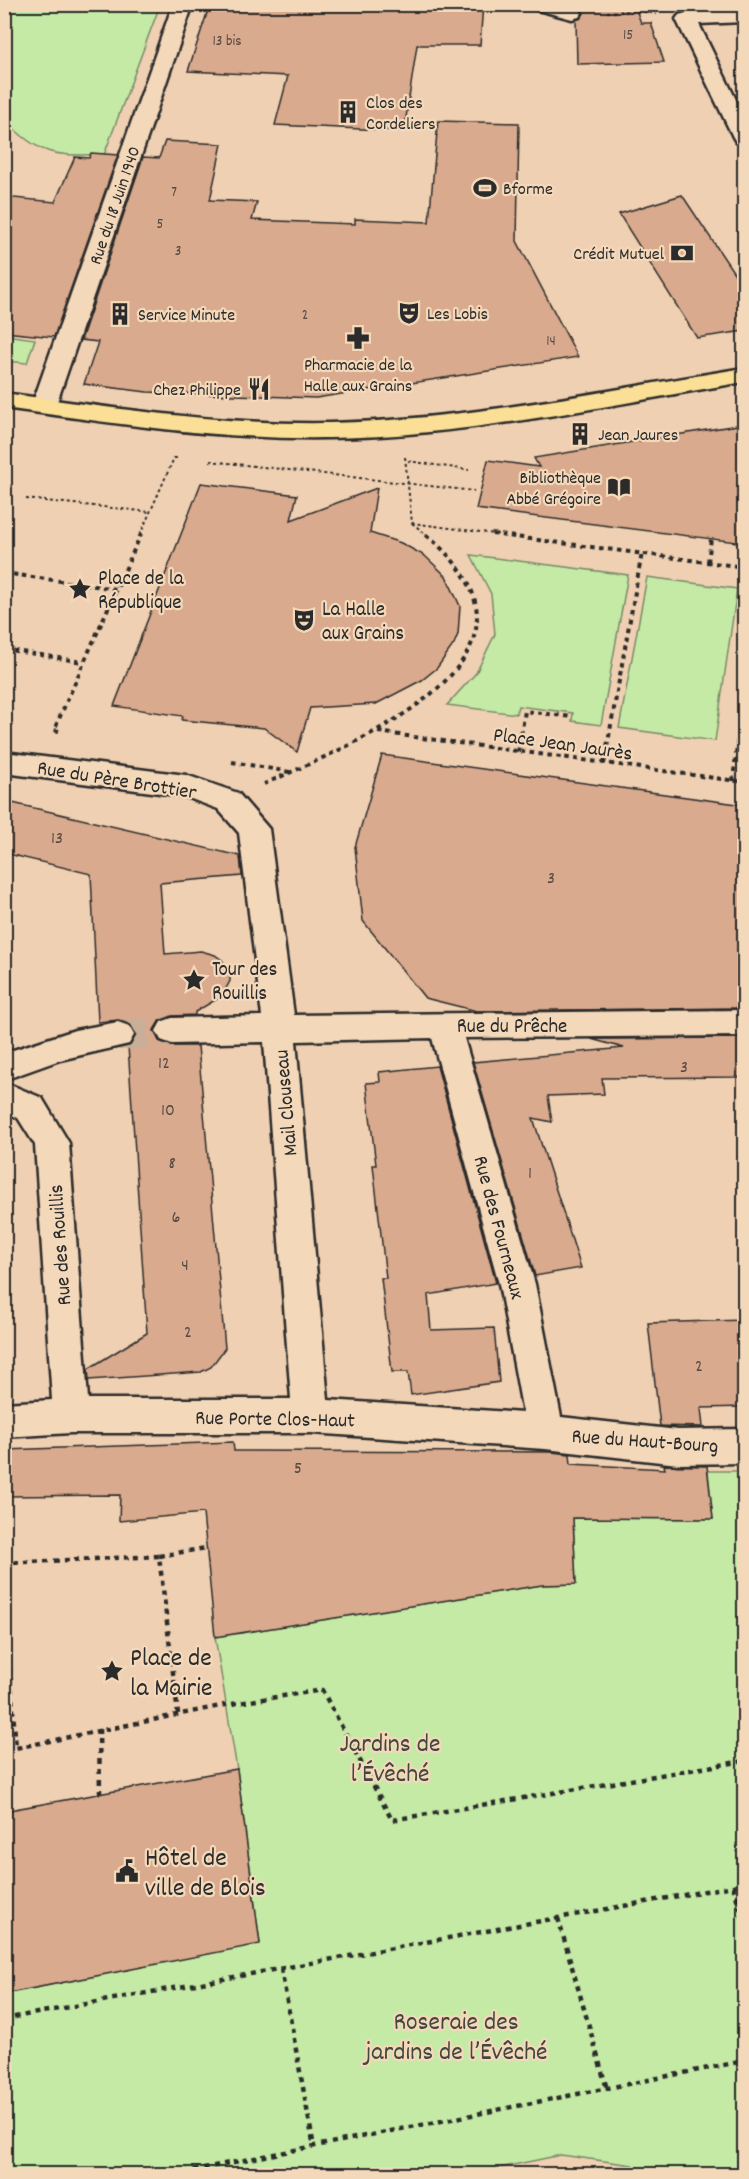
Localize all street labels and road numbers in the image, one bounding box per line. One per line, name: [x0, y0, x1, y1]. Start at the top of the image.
street label: Rue du 18 Juin 1940: [84, 143, 148, 268]
street label: Place Jean Jaurès: [491, 721, 634, 771]
street label: Rue du Père Brottier: [35, 755, 199, 809]
street label: Rue du Prêche: [457, 1013, 567, 1043]
street label: Mail Clouseau: [268, 1048, 308, 1157]
street label: Rue des Fourneaux: [464, 1153, 531, 1303]
street label: Rue des Rouillis: [43, 1183, 81, 1306]
street label: Rue Porte Clos-Haut: [195, 1405, 355, 1437]
street label: Rue du Haut-Bourg: [570, 1423, 719, 1463]

